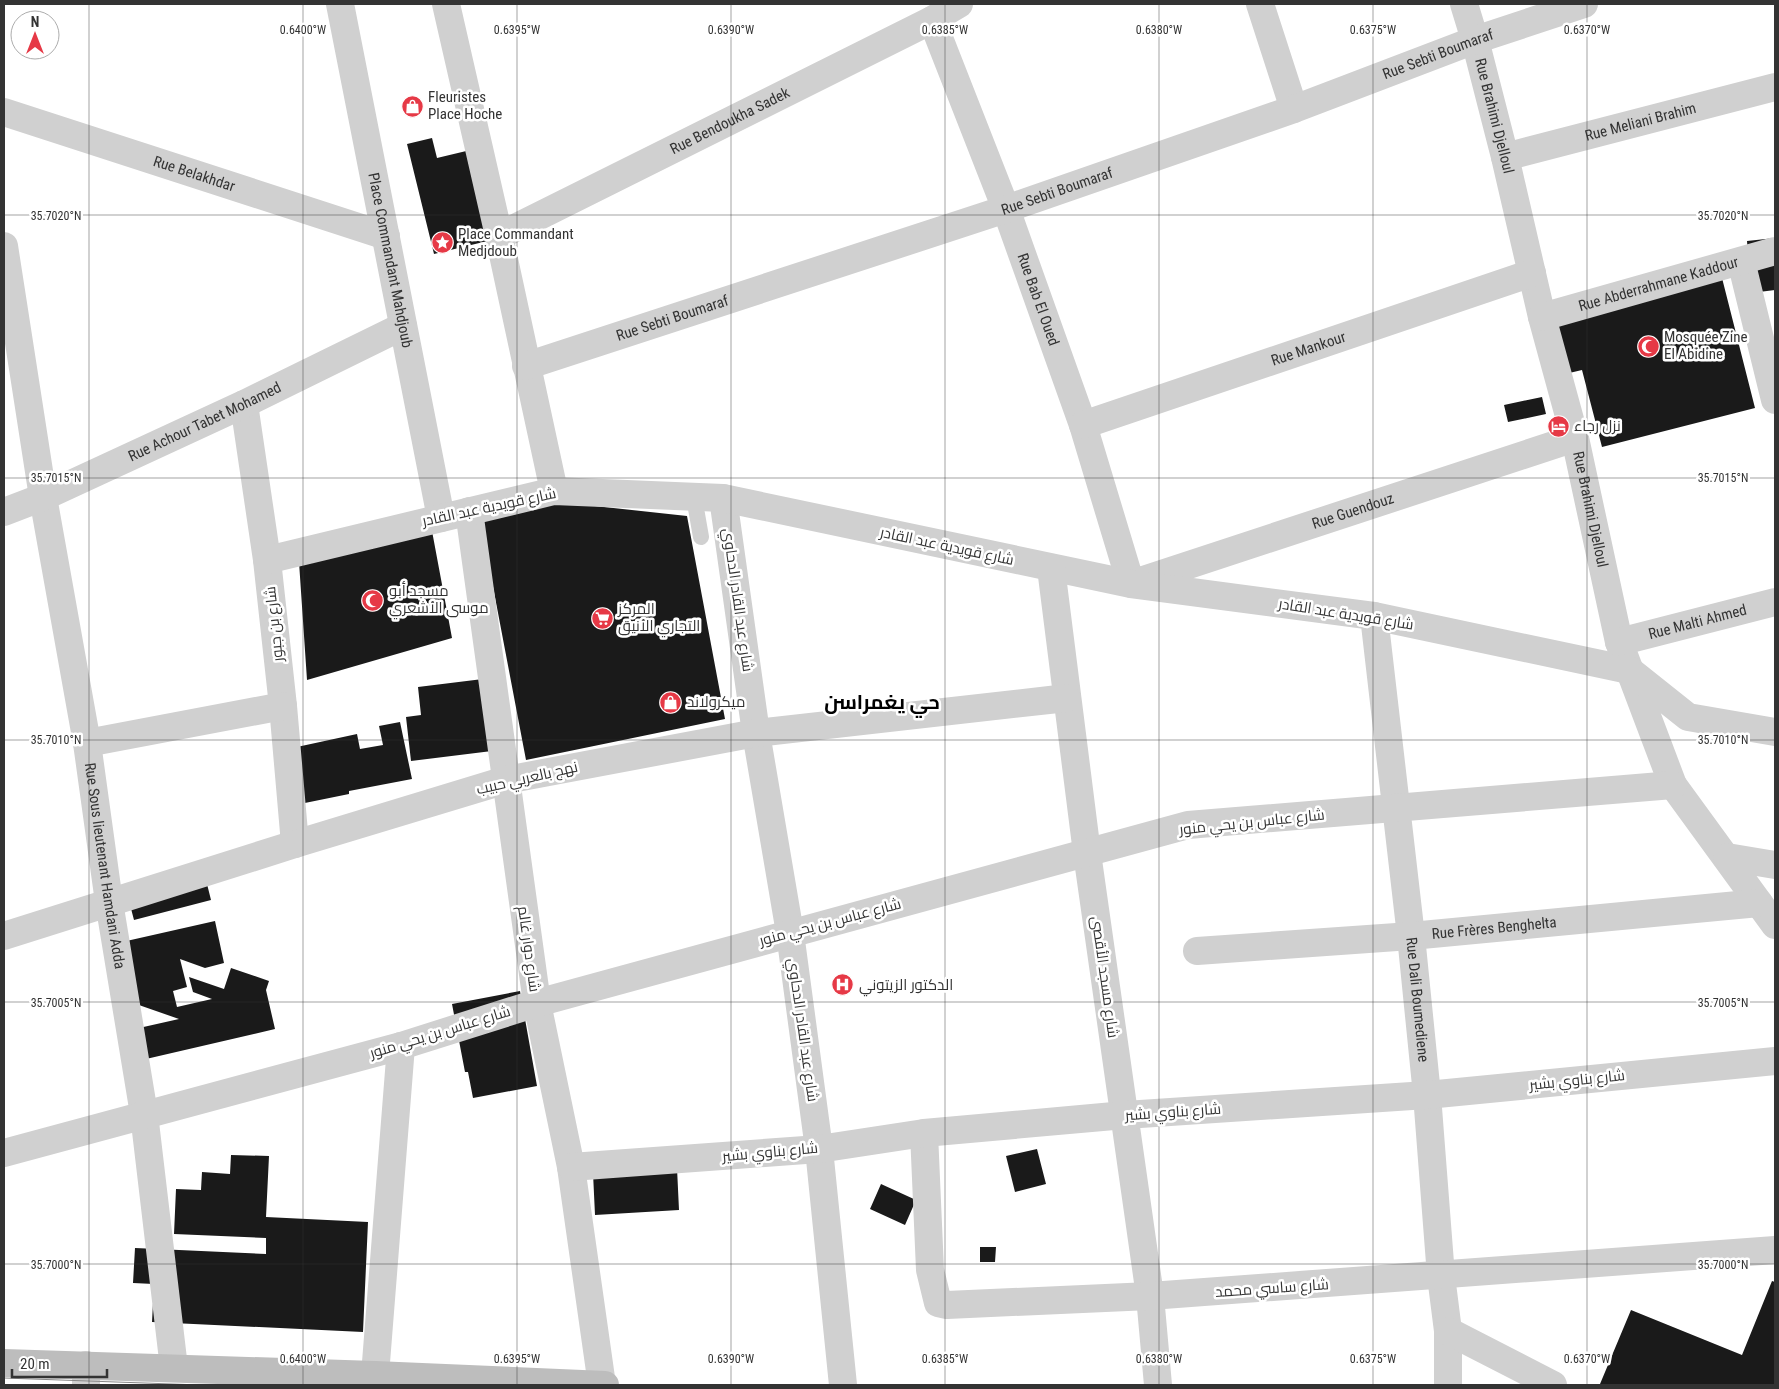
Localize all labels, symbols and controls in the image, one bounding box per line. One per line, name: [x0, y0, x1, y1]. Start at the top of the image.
north arrow: [10, 10, 60, 60]
text: N: [31, 14, 39, 30]
text: 0.6400°W: [280, 23, 326, 37]
text: 0.6395°W: [494, 23, 540, 37]
text: 0.6390°W: [708, 23, 754, 37]
text: 0.6385°W: [922, 23, 968, 37]
text: 0.6380°W: [1136, 23, 1182, 37]
text: 0.6375°W: [1350, 23, 1396, 37]
text: 0.6370°W: [1564, 23, 1610, 37]
street label: Rue Sebti Boumaraf: [1380, 25, 1496, 83]
street label: Rue Brahimi Djelloul: [1471, 56, 1518, 175]
street label: Rue Bendoukha Sadek: [667, 83, 793, 158]
place label: Fleuristes Place Hoche: [428, 88, 502, 123]
shop icon: Fleuristes Place Hoche: [400, 94, 424, 118]
street label: Rue Meliani Brahim: [1583, 99, 1698, 145]
street label: Rue Belakhdar: [151, 152, 238, 196]
street label: Rue Sebti Boumaraf: [999, 164, 1115, 219]
street label: Place Commandant Mahdjoub: [364, 171, 416, 349]
text: 35.7020°N: [31, 209, 81, 223]
text: 35.7020°N: [1698, 209, 1748, 223]
place label: Place Commandant Medjdoub: [458, 225, 574, 260]
place icon: Place Commandant Medjdoub: [430, 231, 454, 255]
street label: Rue Bab El Oued: [1013, 251, 1063, 348]
street label: Rue Abderrahmane Kaddour: [1576, 253, 1741, 315]
street label: Rue Sebti Boumaraf: [614, 291, 731, 345]
street label: Rue Mankour: [1269, 328, 1348, 370]
place label: Mosquée Zine El Abidine: [1664, 328, 1748, 363]
mosque icon: Mosquée Zine El Abidine: [1636, 334, 1660, 358]
street label: Rue Achour Tabet Mohamed: [125, 378, 284, 465]
hotel icon: نزل رجاء: [1546, 414, 1570, 438]
place label: نزل رجاء: [1574, 417, 1621, 435]
street label: Rue Brahimi Djelloul: [1569, 450, 1612, 569]
text: 35.7015°N: [31, 471, 81, 485]
text: 35.7015°N: [1698, 471, 1748, 485]
street label: شارع قويدية عبد القادر: [419, 484, 558, 532]
street label: Rue Guendouz: [1310, 489, 1396, 533]
street label: شارع قويدية عبد القادر: [877, 523, 1016, 571]
street label: شارع عبد القادر الدحاوي: [716, 527, 757, 673]
place label: مسجد أبو موسى الأشعري: [389, 581, 489, 620]
street label: شارع بن جبور: [261, 585, 289, 664]
mosque icon: مسجد أبو موسى الأشعري: [361, 588, 385, 612]
street label: شارع قويدية عبد القادر: [1276, 594, 1415, 636]
place label: المركز التجاري الأنيق: [617, 600, 700, 638]
street label: Rue Malti Ahmed: [1646, 601, 1748, 643]
supermarket icon: المركز التجاري الأنيق: [590, 606, 614, 630]
shop icon: ميكرولاند: [659, 690, 683, 714]
district label: حي يغمراسن: [824, 690, 940, 718]
place label: ميكرولاند: [687, 693, 745, 711]
text: 35.7010°N: [31, 733, 81, 747]
text: 35.7010°N: [1698, 733, 1748, 747]
street label: نهج بالعربي حبيب: [475, 758, 580, 801]
street label: Rue Sous lieutenant Hamdani Adda: [81, 762, 129, 970]
street label: شارع عباس بن يحي منور: [1177, 805, 1326, 842]
street label: شارع عباس بن يحي منور: [756, 894, 904, 953]
street label: شارع دوار غالم: [512, 905, 544, 993]
street label: Rue Frères Benghelta: [1431, 913, 1557, 943]
street label: شارع مسجد الأقصى: [1086, 915, 1122, 1039]
street label: Rue Dali Boumediene: [1402, 936, 1433, 1063]
street label: شارع عبد القادر الدحاوي: [781, 957, 822, 1103]
hospital icon: الدكتور الزيتوني: [831, 973, 855, 997]
place label: الدكتور الزيتوني: [859, 976, 953, 997]
text: 35.7005°N: [31, 996, 81, 1010]
text: 35.7005°N: [1698, 996, 1748, 1010]
street label: شارع عباس بن يحي منور: [367, 1002, 513, 1065]
street label: شارع بناوي بشير: [1527, 1066, 1626, 1097]
street label: شارع بناوي بشير: [1123, 1100, 1222, 1127]
street label: شارع بناوي بشير: [720, 1139, 819, 1168]
text: 35.7000°N: [31, 1258, 81, 1272]
text: 35.7000°N: [1698, 1258, 1748, 1272]
street label: شارع ساسي محمد: [1215, 1275, 1330, 1304]
scale bar: [12, 1346, 108, 1378]
text: 0.6400°W: [280, 1352, 326, 1366]
text: 0.6395°W: [494, 1352, 540, 1366]
text: 0.6390°W: [708, 1352, 754, 1366]
text: 0.6385°W: [922, 1352, 968, 1366]
text: 0.6380°W: [1136, 1352, 1182, 1366]
text: 0.6375°W: [1350, 1352, 1396, 1366]
text: 0.6370°W: [1564, 1352, 1610, 1366]
text: 20 m: [20, 1355, 50, 1373]

